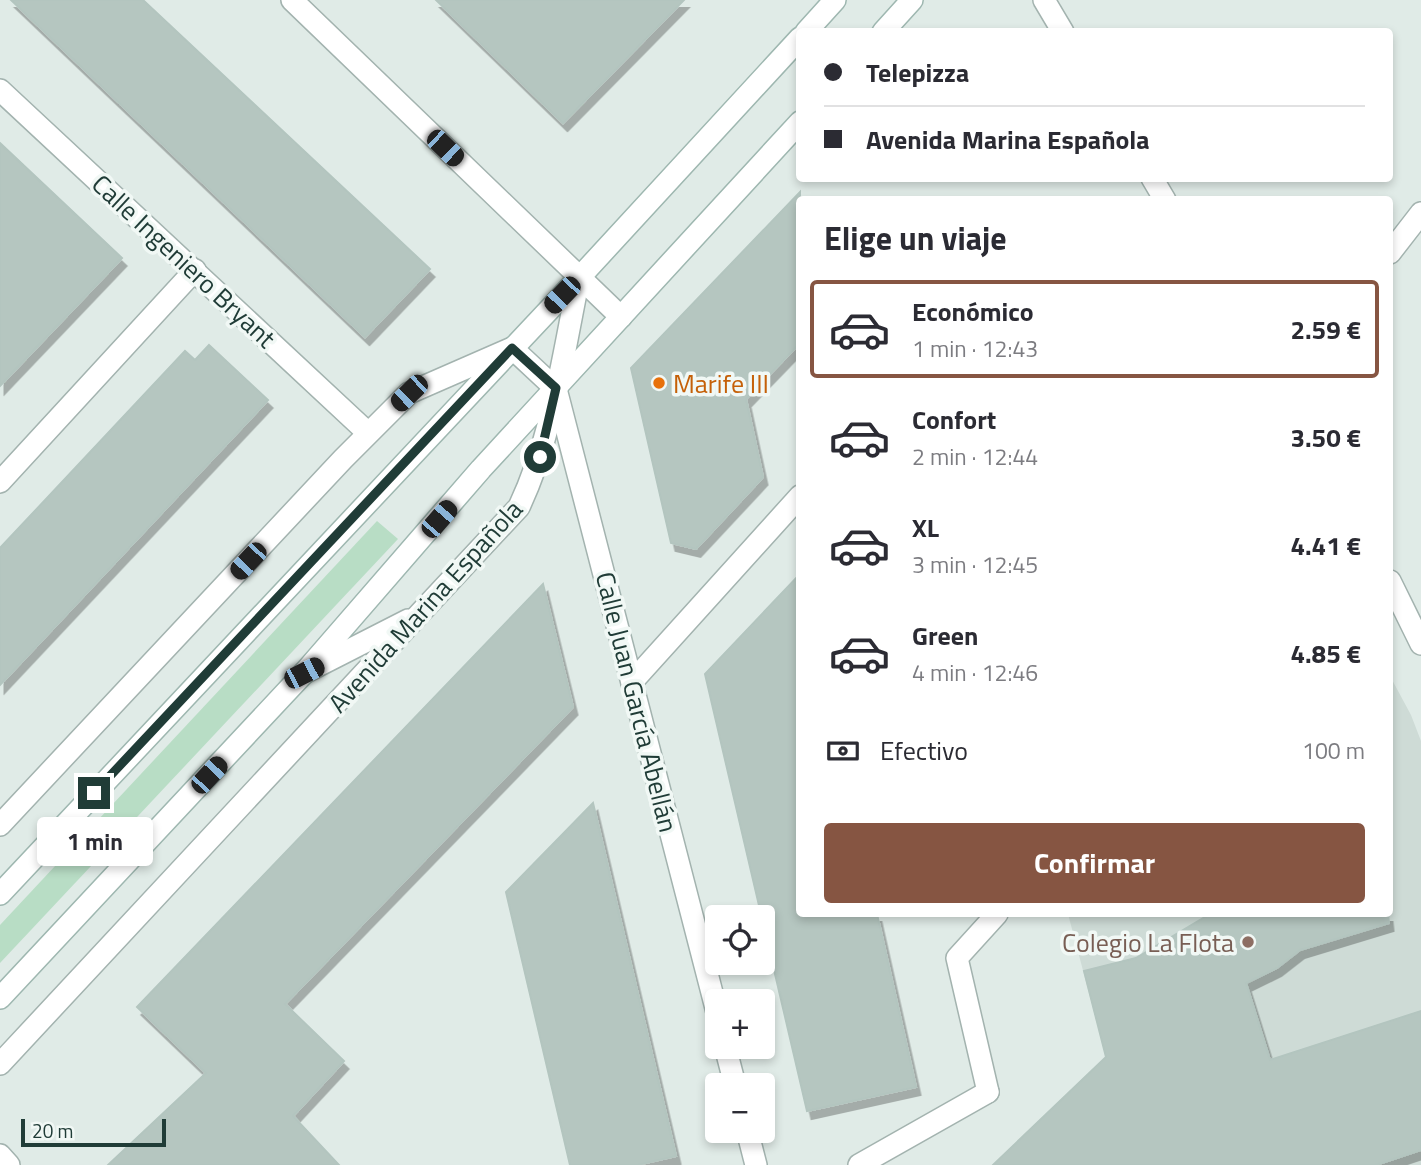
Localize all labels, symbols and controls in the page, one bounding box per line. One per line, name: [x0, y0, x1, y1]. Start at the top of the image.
text: Telepizza: [866, 53, 969, 92]
text: Avenida Marina Española: [866, 120, 1150, 159]
car: [423, 126, 468, 170]
street label: Calle Ingeniero Bryant: [83, 165, 285, 357]
text: Elige un viaje: [824, 214, 1007, 262]
car: [540, 273, 585, 317]
text: Económico: [912, 292, 1034, 331]
icon: car: [828, 298, 891, 361]
text: 2.59 €: [1290, 310, 1361, 349]
text: 1 min · 12:43: [912, 331, 1038, 366]
place label: Marife III: [673, 364, 769, 403]
car: [387, 371, 432, 415]
marker: Marife III: [651, 375, 667, 391]
text: Confort: [912, 400, 996, 439]
icon: car: [828, 406, 891, 469]
text: 3.50 €: [1290, 418, 1361, 457]
text: 2 min · 12:44: [912, 439, 1038, 474]
route start: [524, 441, 556, 473]
street label: Avenida Marina Española: [319, 491, 531, 721]
car: [418, 496, 461, 542]
text: XL: [912, 508, 939, 547]
icon: car: [828, 514, 891, 577]
text: 4.41 €: [1290, 526, 1361, 565]
car: [226, 538, 271, 584]
text: 3 min · 12:45: [912, 547, 1038, 582]
street label: Calle Juan García Abellán: [586, 568, 688, 836]
text: Green: [912, 616, 978, 655]
icon: car: [828, 622, 891, 685]
text: 4.85 €: [1290, 634, 1361, 673]
car: [281, 654, 328, 692]
text: 4 min · 12:46: [912, 655, 1038, 690]
text: Efectivo: [880, 731, 968, 770]
icon: cash: [824, 732, 862, 770]
text: 100 m: [1302, 733, 1365, 768]
car: [187, 752, 232, 798]
route end: [78, 777, 110, 809]
callout: 1 min: [36, 818, 152, 866]
button: Confirmar: [824, 823, 1365, 903]
text: 1 min: [67, 824, 123, 859]
map controls: [705, 905, 775, 1143]
button: locate: [705, 905, 775, 975]
place label: Colegio La Flota: [1062, 923, 1234, 962]
marker: Colegio La Flota: [1240, 934, 1256, 950]
button: +: [705, 989, 775, 1059]
button: −: [705, 1073, 775, 1143]
scale bar: [21, 1116, 166, 1148]
text: 20 m: [32, 1116, 73, 1145]

